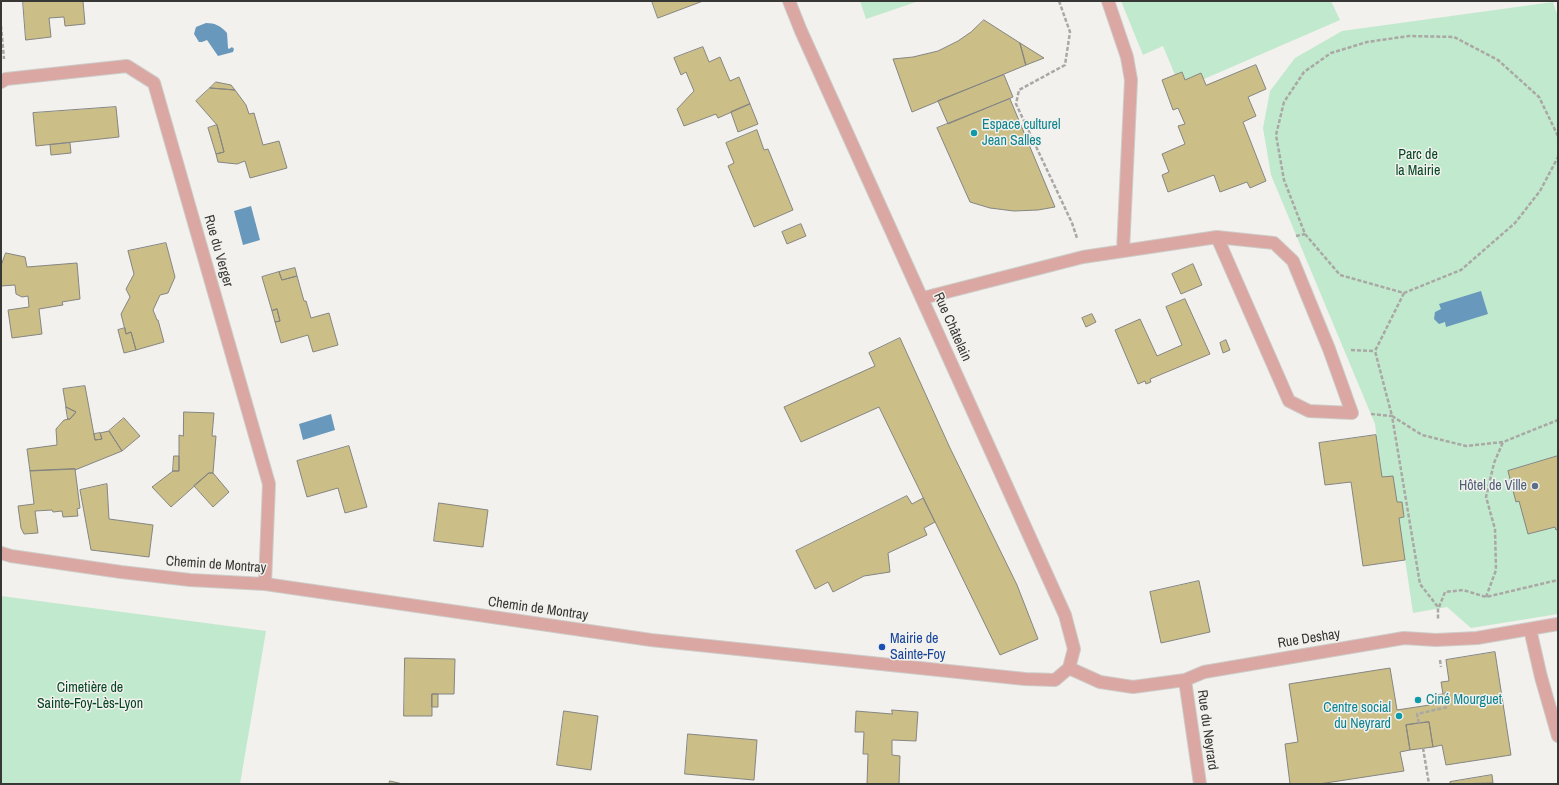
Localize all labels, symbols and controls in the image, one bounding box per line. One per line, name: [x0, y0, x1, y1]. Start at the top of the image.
place label: Espace culturel Jean Salles: [982, 117, 1060, 150]
marker: Espace culturel Jean Salles: [969, 128, 979, 138]
park label: Parc de la Mairie: [1396, 147, 1440, 180]
street label: Rue du Verger: [200, 213, 236, 289]
street label: Rue Châtelain: [929, 290, 975, 364]
place label: Hôtel de Ville: [1459, 478, 1527, 494]
marker: Hôtel de Ville: [1530, 481, 1540, 491]
street label: Chemin de Montray: [165, 553, 267, 577]
street label: Chemin de Montray: [487, 594, 589, 624]
street label: Rue Deshay: [1276, 626, 1342, 652]
place label: Mairie de Sainte-Foy: [890, 631, 946, 664]
marker: Mairie de Sainte-Foy: [877, 642, 887, 652]
park label: Cimetière de Sainte-Foy-Lès-Lyon: [37, 680, 143, 712]
street label: Rue du Neyrard: [1193, 689, 1221, 771]
place label: Ciné Mourguet: [1426, 692, 1502, 708]
marker: Ciné Mourguet: [1413, 695, 1423, 705]
place label: Centre social du Neyrard: [1323, 700, 1391, 732]
marker: Centre social du Neyrard: [1394, 711, 1404, 721]

